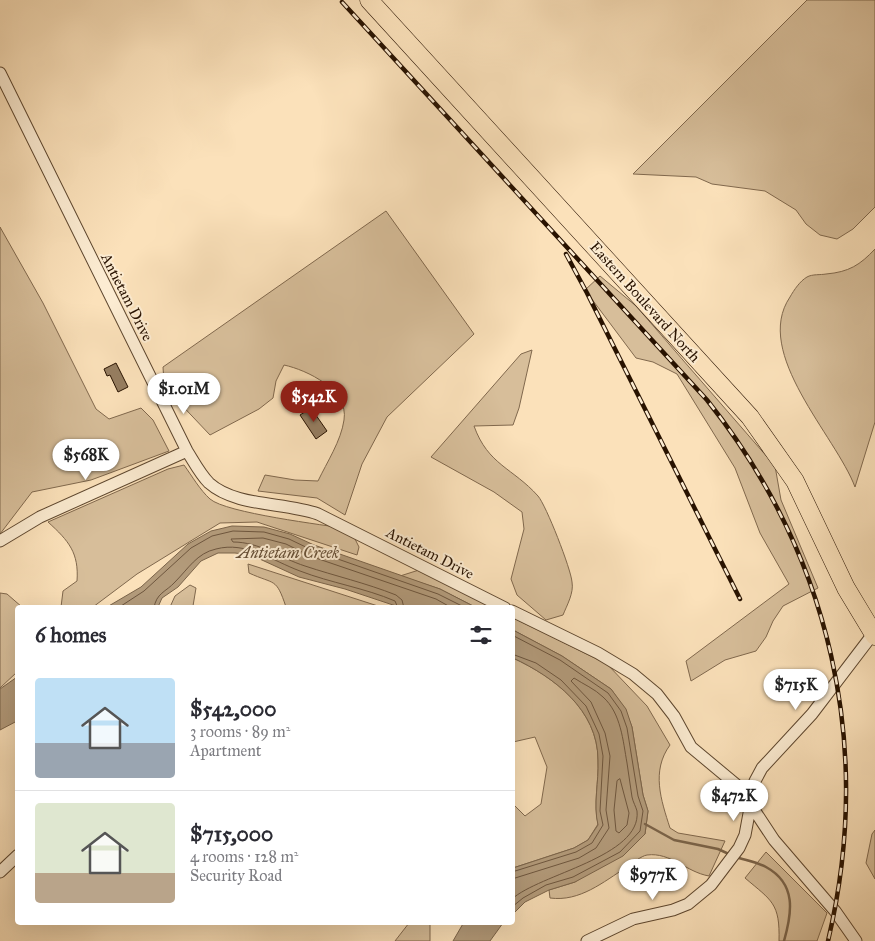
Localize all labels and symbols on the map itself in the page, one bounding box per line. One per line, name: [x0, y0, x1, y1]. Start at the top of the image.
street label: Eastern Boulevard North: [586, 238, 704, 366]
street label: Antietam Drive: [97, 249, 157, 344]
pin: $1.01M: [143, 372, 225, 415]
pin: $542K: [279, 380, 349, 423]
pin: $568K: [51, 438, 121, 481]
street label: Antietam Drive: [382, 523, 477, 583]
water label: Antietam Creek: [235, 543, 339, 562]
pin: $715K: [761, 668, 831, 711]
pin: $472K: [699, 780, 769, 822]
pin: $977K: [618, 858, 688, 901]

